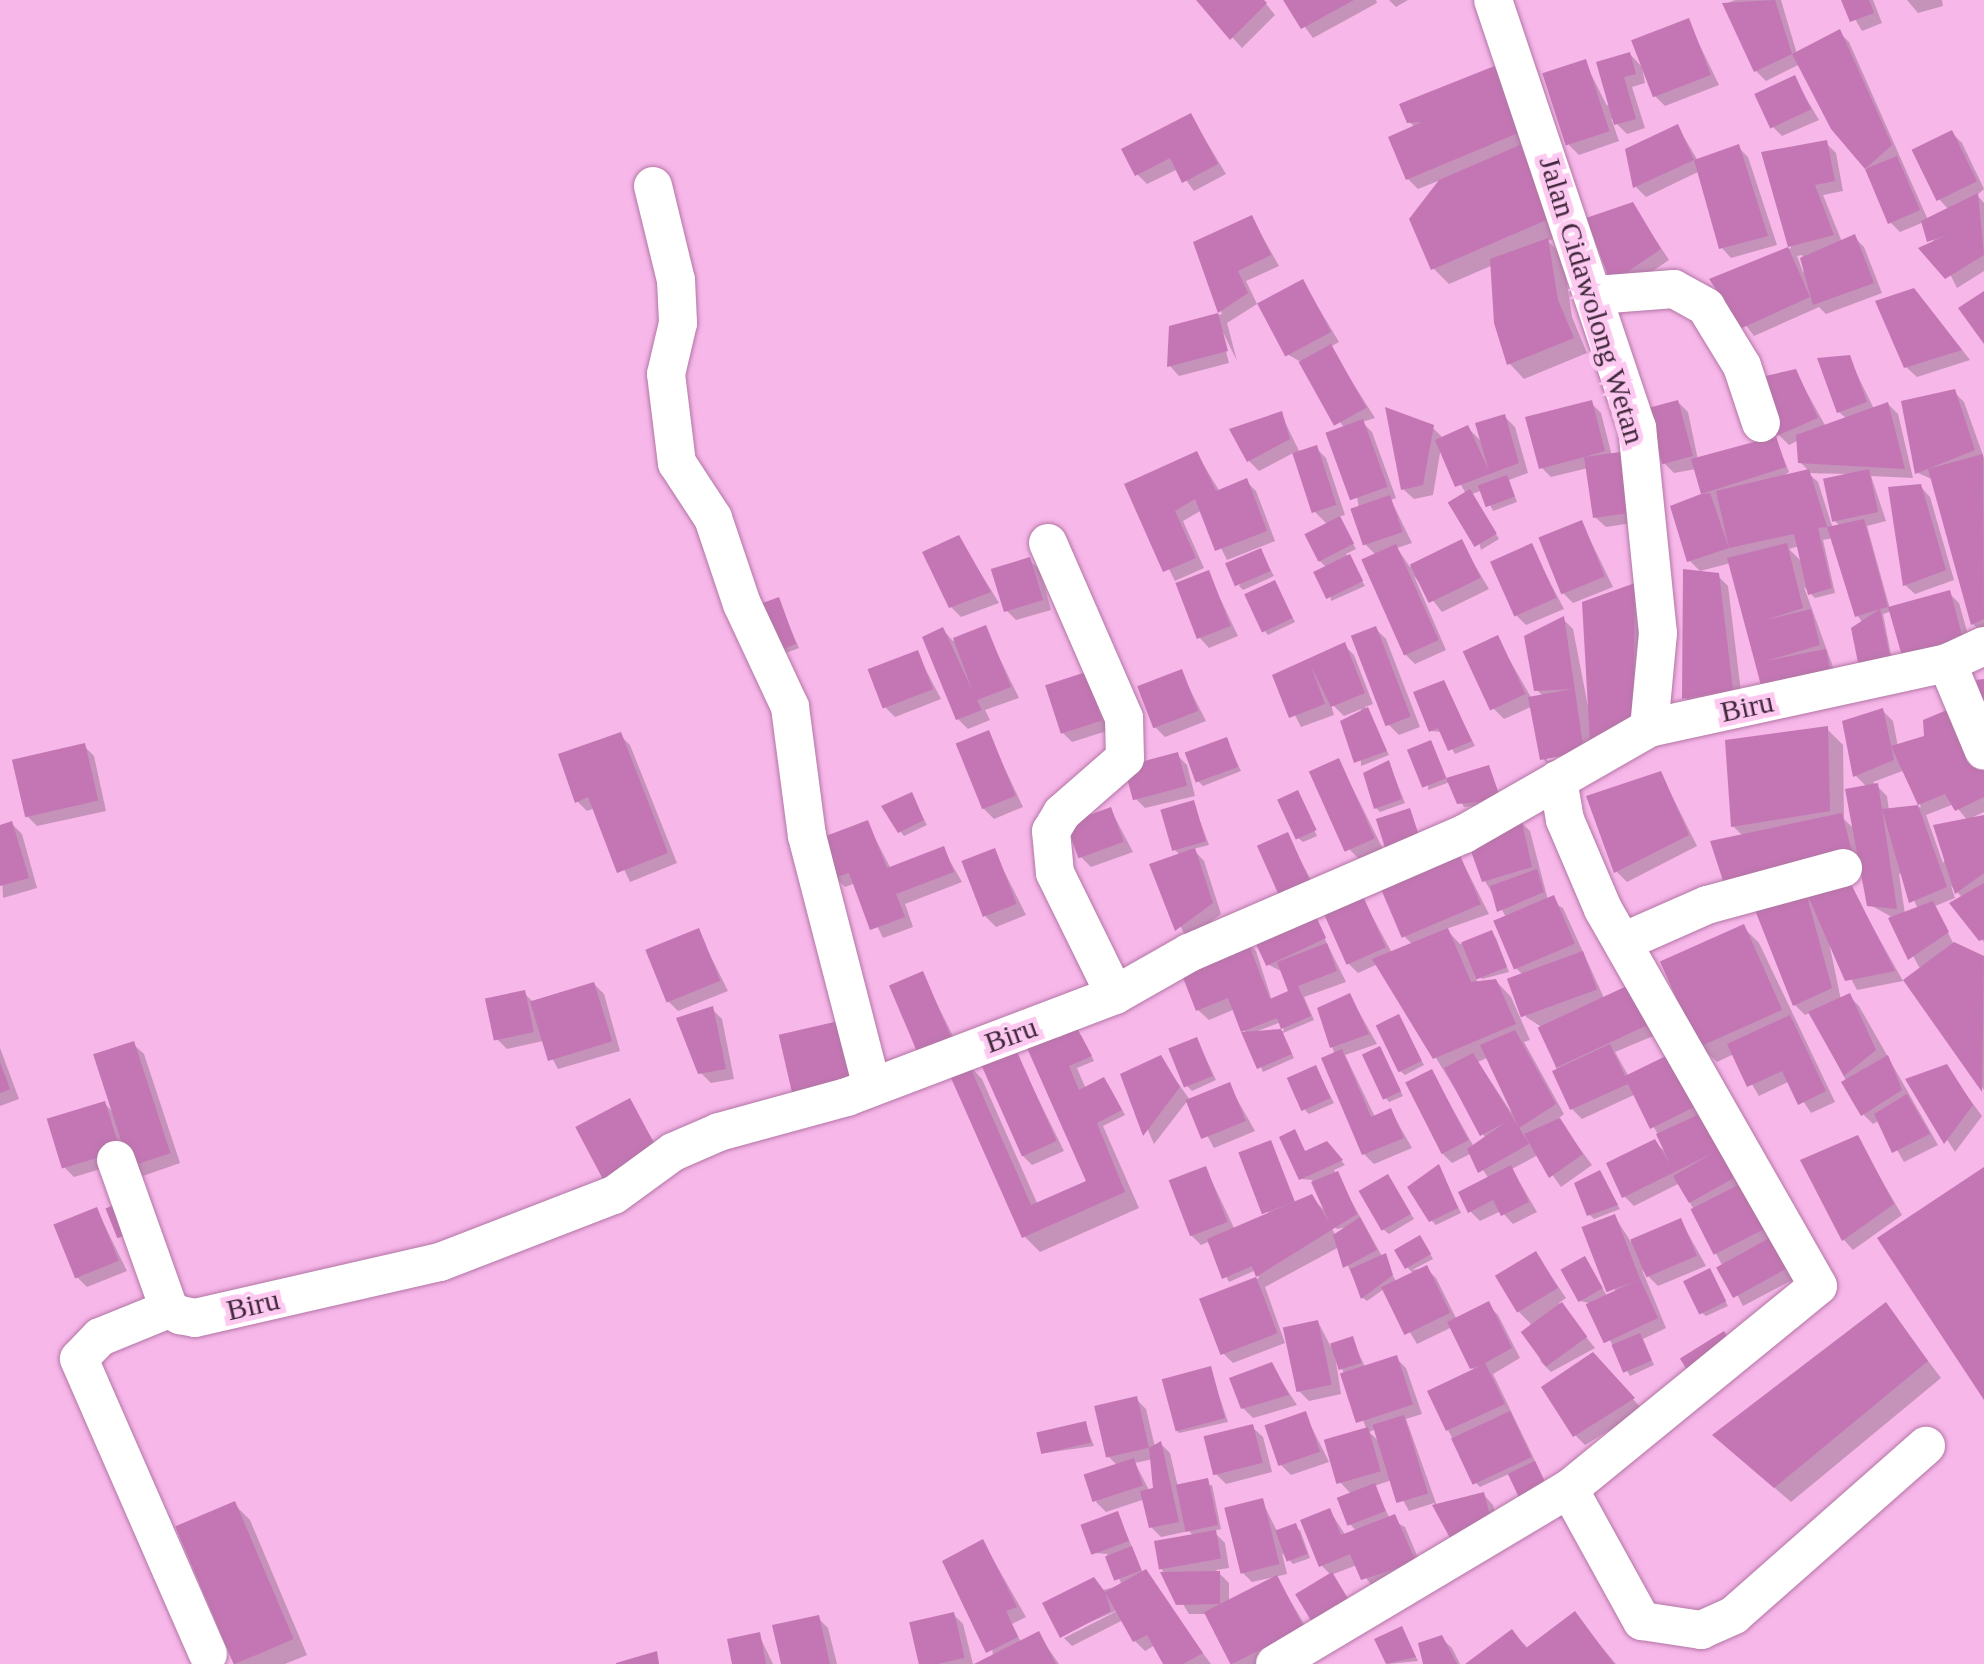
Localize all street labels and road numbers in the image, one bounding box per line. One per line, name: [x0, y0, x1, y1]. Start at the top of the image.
street label: Jalan Cidawolong Wetan: [1531, 152, 1653, 448]
street label: Biru: [1717, 684, 1777, 730]
street label: Biru: [980, 1009, 1042, 1061]
street label: Biru: [223, 1281, 283, 1329]

